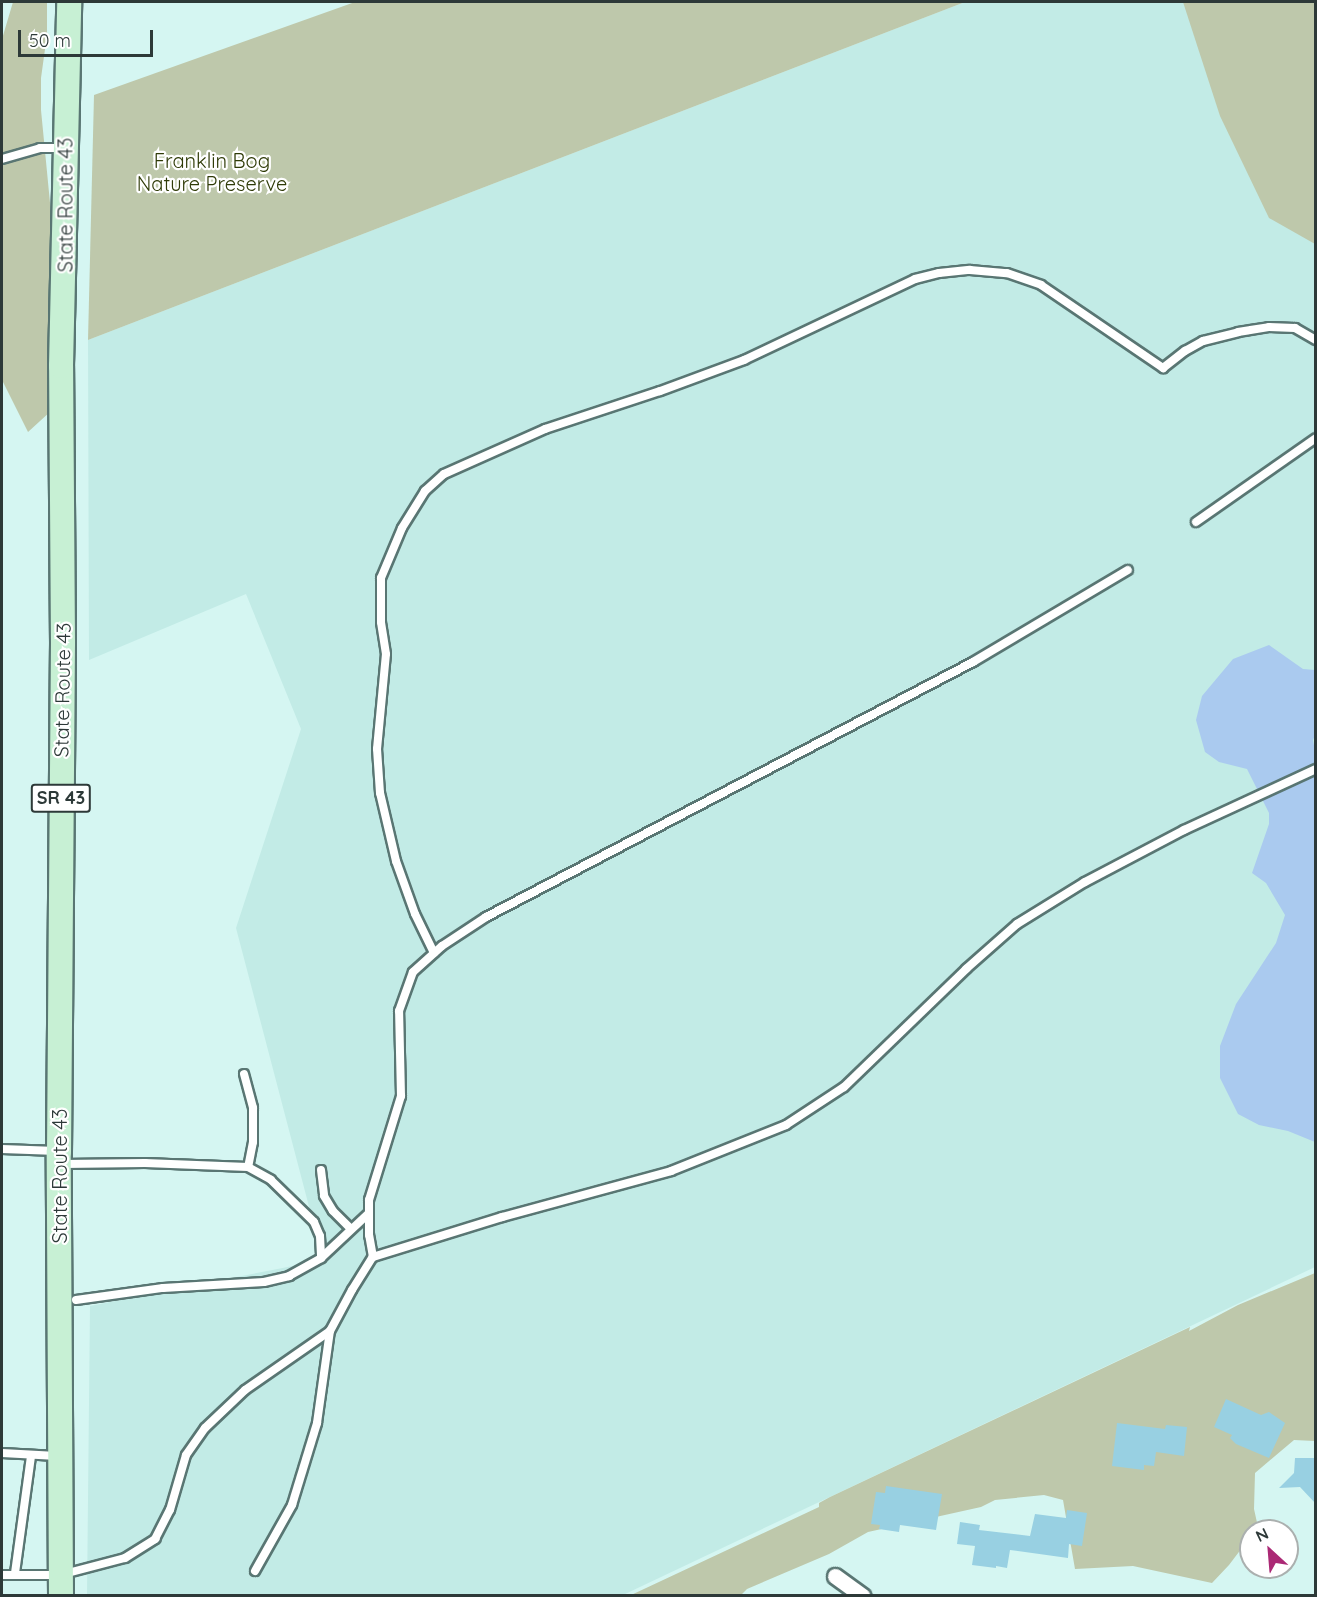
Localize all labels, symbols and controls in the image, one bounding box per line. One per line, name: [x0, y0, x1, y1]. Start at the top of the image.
scale bar: [21, 18, 156, 56]
text: 50 m: [29, 29, 71, 52]
street label: State Route 43: [53, 138, 77, 272]
park label: Franklin Bog Nature Preserve: [137, 148, 287, 195]
street label: State Route 43: [49, 622, 75, 758]
road number: SR 43: [29, 783, 92, 813]
street label: State Route 43: [47, 1109, 71, 1243]
north arrow: [1239, 1519, 1299, 1579]
text: N: [1252, 1523, 1272, 1546]

